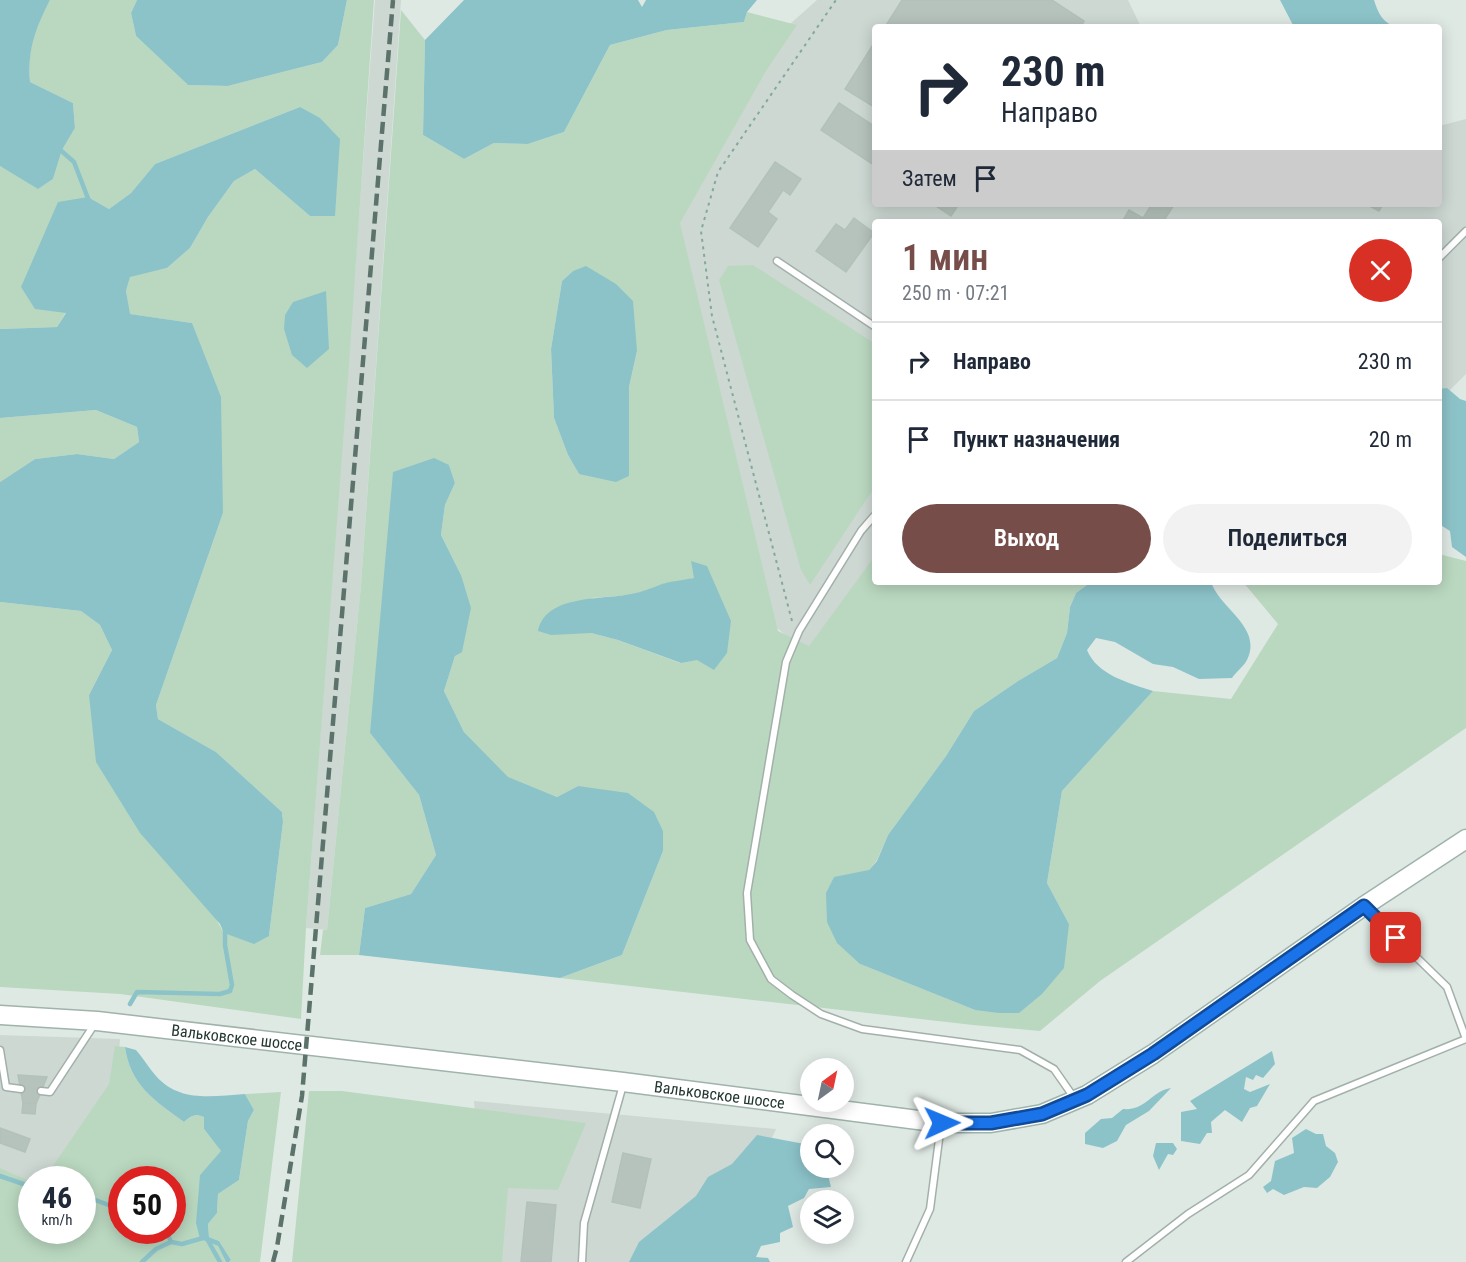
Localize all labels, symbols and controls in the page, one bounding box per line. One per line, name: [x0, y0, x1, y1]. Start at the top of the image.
text: 230 m: [1001, 47, 1106, 96]
icon: right: [902, 48, 980, 126]
text: Направо: [1001, 97, 1098, 129]
icon: arrive: [969, 162, 1002, 195]
text: Затем: [902, 166, 957, 191]
text: 1 мин: [902, 237, 988, 279]
button: close: [1349, 239, 1412, 302]
text: 250 m · 07:21: [902, 281, 1009, 305]
icon: right: [902, 345, 935, 378]
text: Направо: [953, 349, 1031, 374]
text: 230 m: [1358, 349, 1412, 374]
icon: arrive: [902, 423, 935, 456]
text: Пункт назначения: [953, 427, 1120, 452]
text: 20 m: [1369, 427, 1412, 452]
button: Выход: [902, 504, 1151, 573]
button: Поделиться: [1163, 504, 1412, 573]
pin: [1370, 912, 1421, 963]
icon: arrive: [1379, 921, 1412, 954]
street label: Вальковское шоссе: [170, 1020, 303, 1054]
north arrow: [800, 1058, 854, 1112]
map controls: [800, 1058, 854, 1244]
street label: Вальковское шоссе: [653, 1077, 786, 1112]
position arrow: [910, 1091, 974, 1155]
button: search: [800, 1124, 854, 1178]
speed limit sign: 50: [108, 1166, 186, 1244]
text: 46: [42, 1180, 72, 1215]
button: layers: [800, 1190, 854, 1244]
text: km/h: [42, 1211, 72, 1229]

